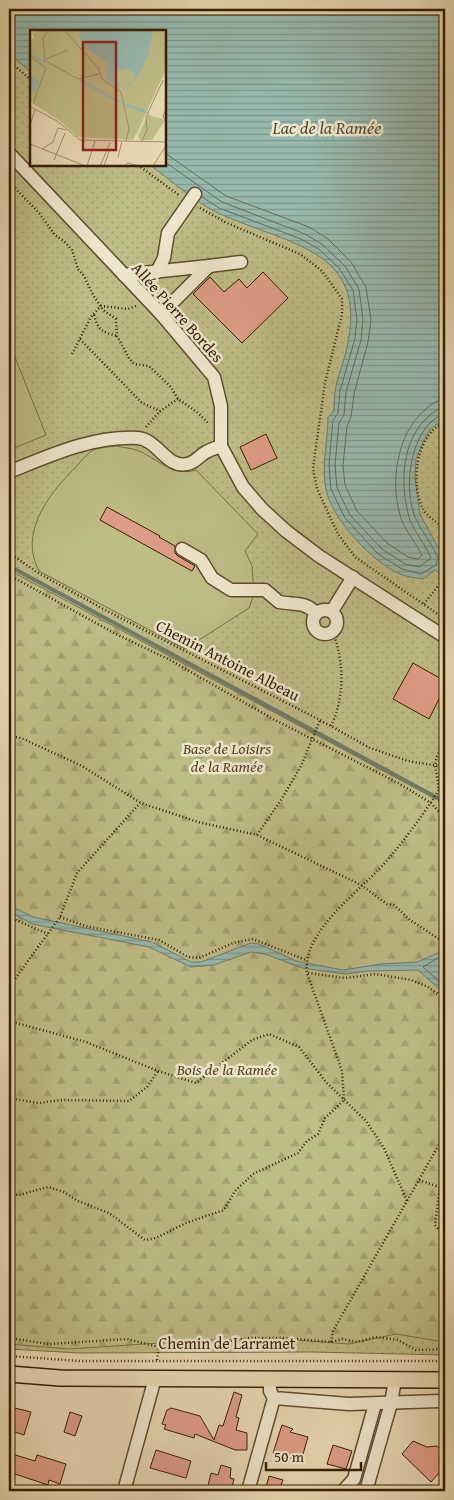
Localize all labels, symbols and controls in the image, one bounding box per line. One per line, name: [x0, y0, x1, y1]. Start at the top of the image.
inset map: [30, 30, 166, 166]
water label: Lac de la Ramée: [272, 114, 381, 141]
street label: Allée Pierre Bordes: [126, 256, 230, 368]
street label: Chemin Antoine Albeau: [152, 613, 304, 707]
park label: Base de Loisirs de la Ramée: [182, 736, 271, 778]
park label: Bois de la Ramée: [176, 1057, 278, 1081]
street label: Chemin de Larramet: [158, 1331, 296, 1355]
scale bar: [266, 1440, 362, 1472]
text: 50 m: [274, 1446, 305, 1467]

